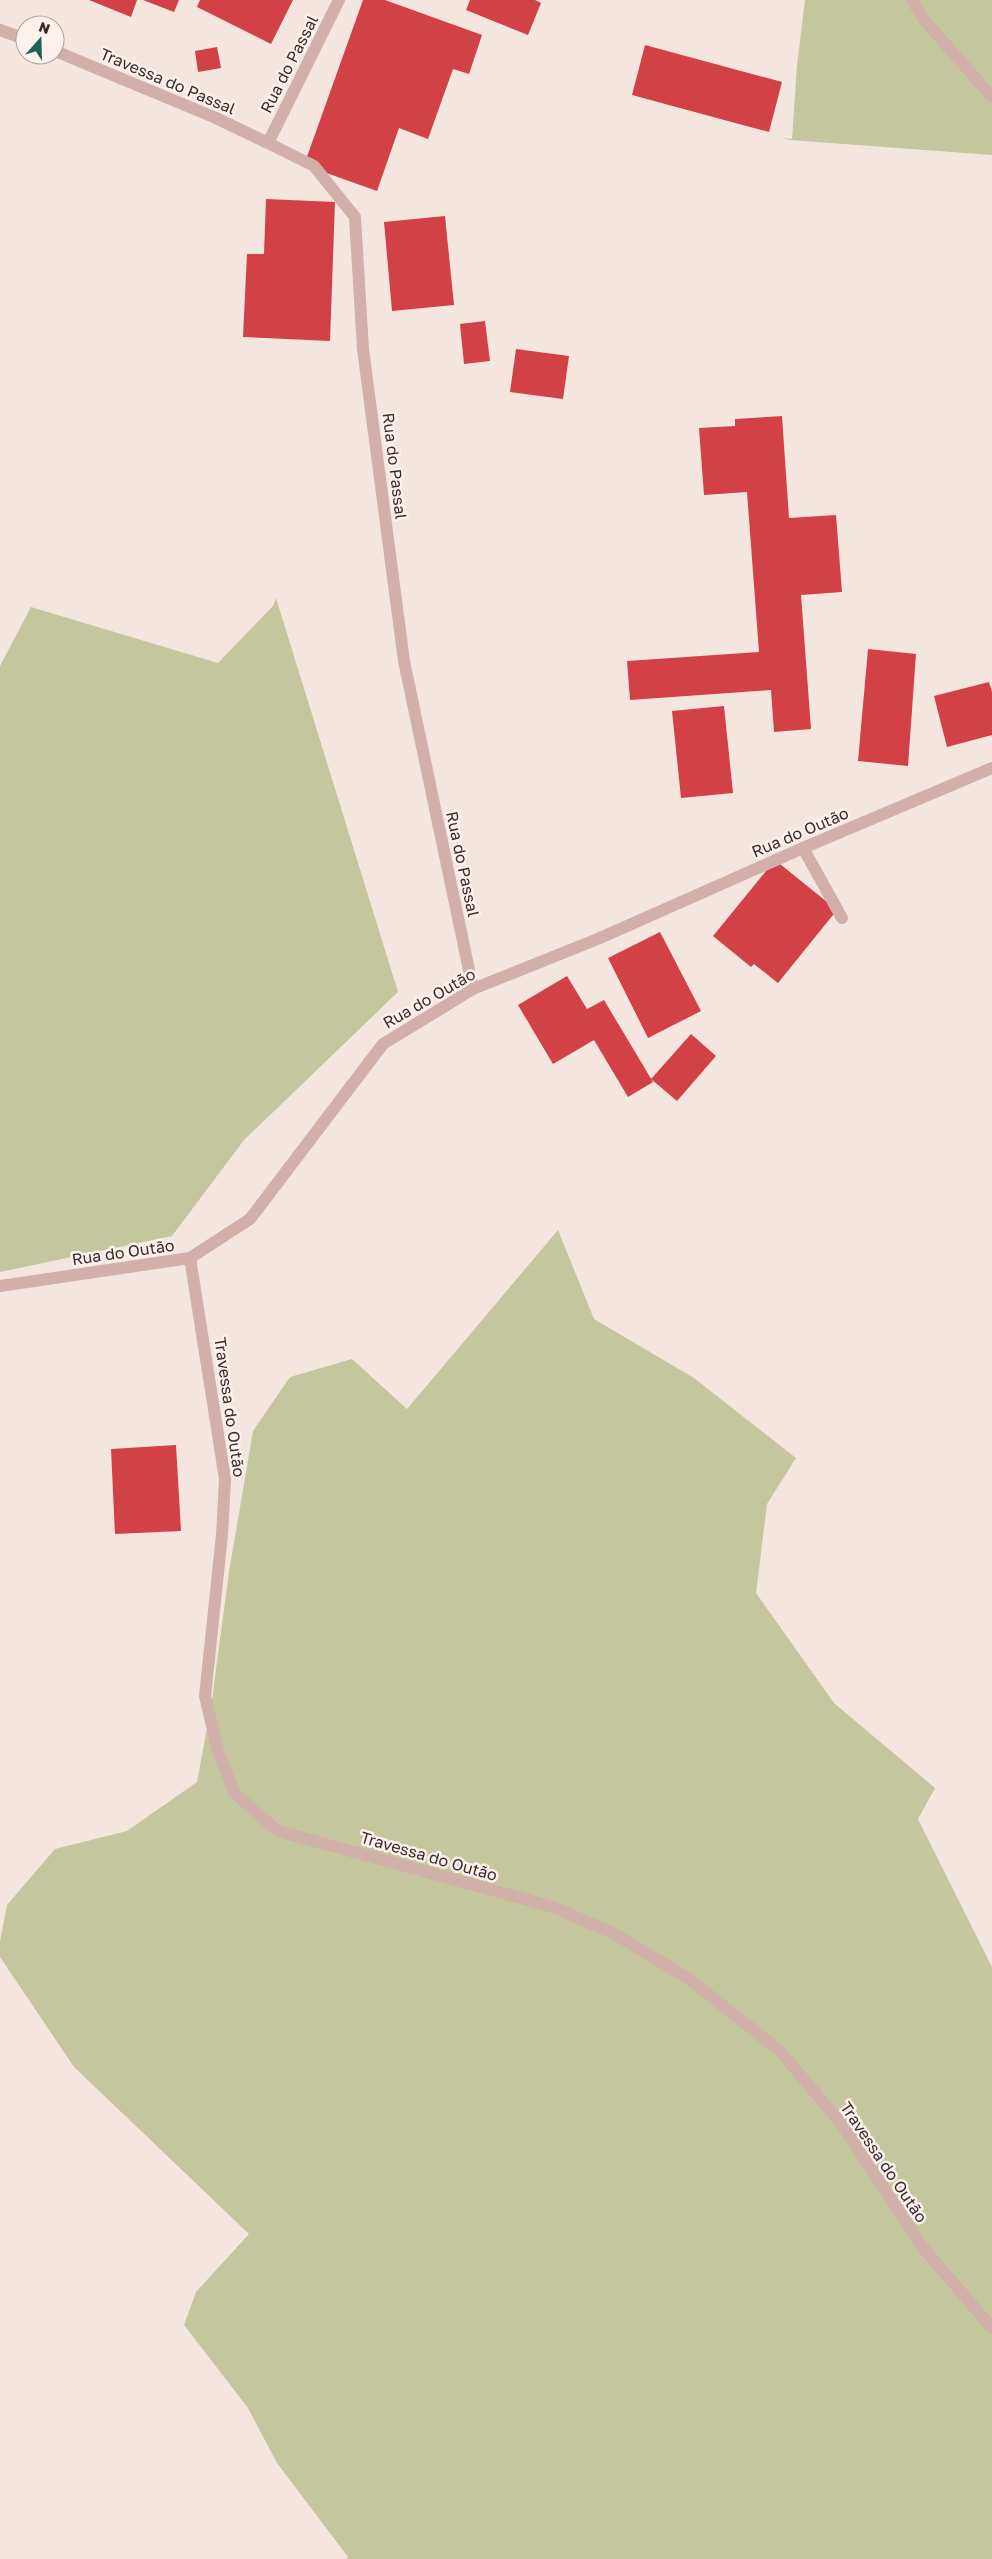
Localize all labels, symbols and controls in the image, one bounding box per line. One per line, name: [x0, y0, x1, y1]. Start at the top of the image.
street label: Rua do Passal: [256, 12, 322, 116]
north arrow: [15, 15, 65, 65]
text: N: [37, 18, 53, 37]
street label: Travessa do Passal: [97, 43, 239, 119]
street label: Rua do Passal: [379, 412, 411, 520]
street label: Rua do Outão: [749, 803, 851, 861]
street label: Rua do Passal: [442, 809, 484, 919]
street label: Rua do Outão: [379, 964, 479, 1032]
street label: Rua do Outão: [70, 1235, 176, 1269]
street label: Travessa do Outão: [210, 1336, 250, 1478]
street label: Travessa do Outão: [358, 1827, 500, 1885]
street label: Travessa do Outão: [836, 2098, 932, 2226]

